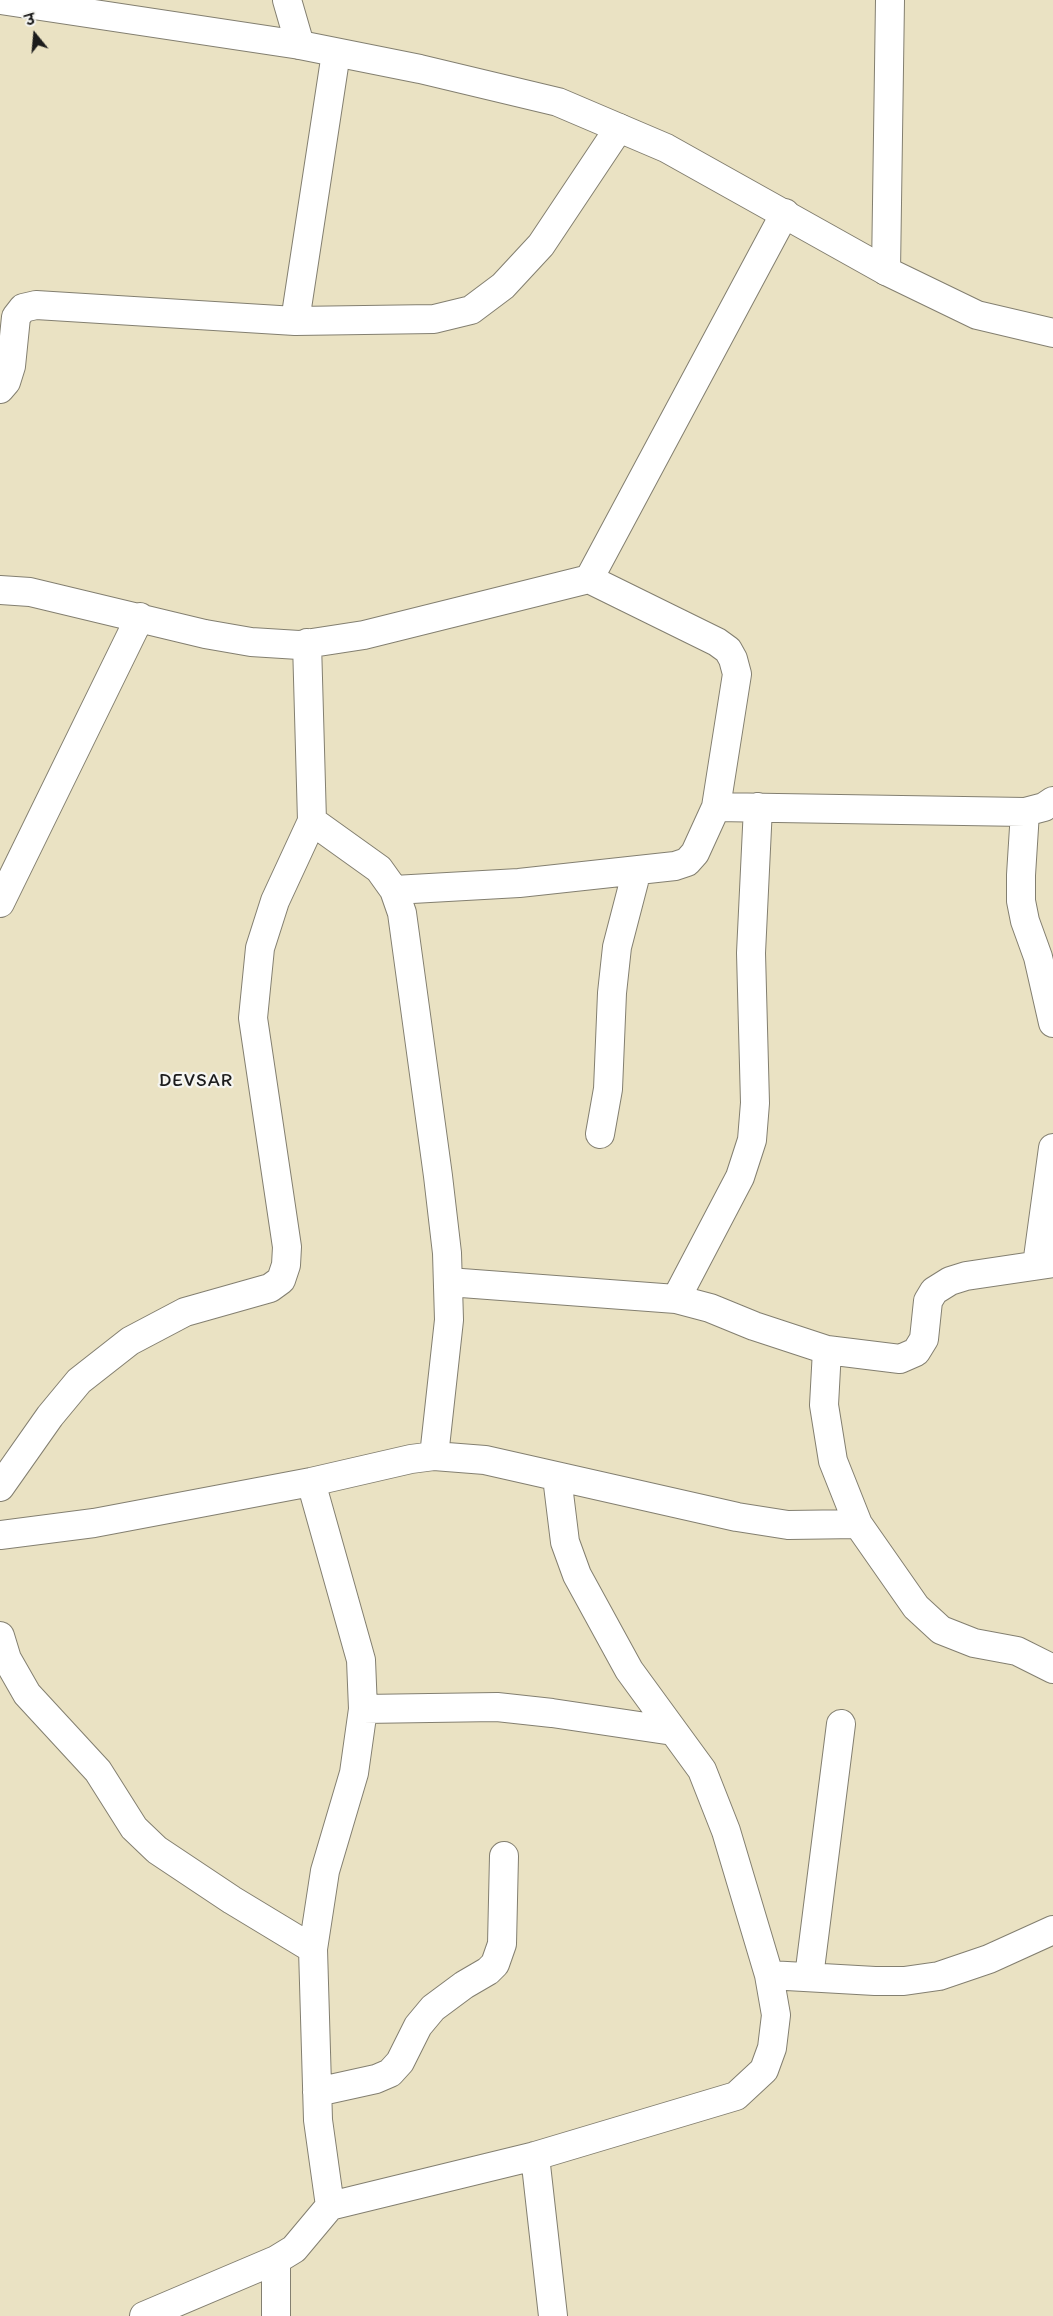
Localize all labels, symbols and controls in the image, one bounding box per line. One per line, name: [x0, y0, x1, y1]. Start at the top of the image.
north arrow: [10, 10, 60, 60]
text: उ: [24, 11, 37, 30]
district label: DEVSAR: [158, 1070, 234, 1092]

